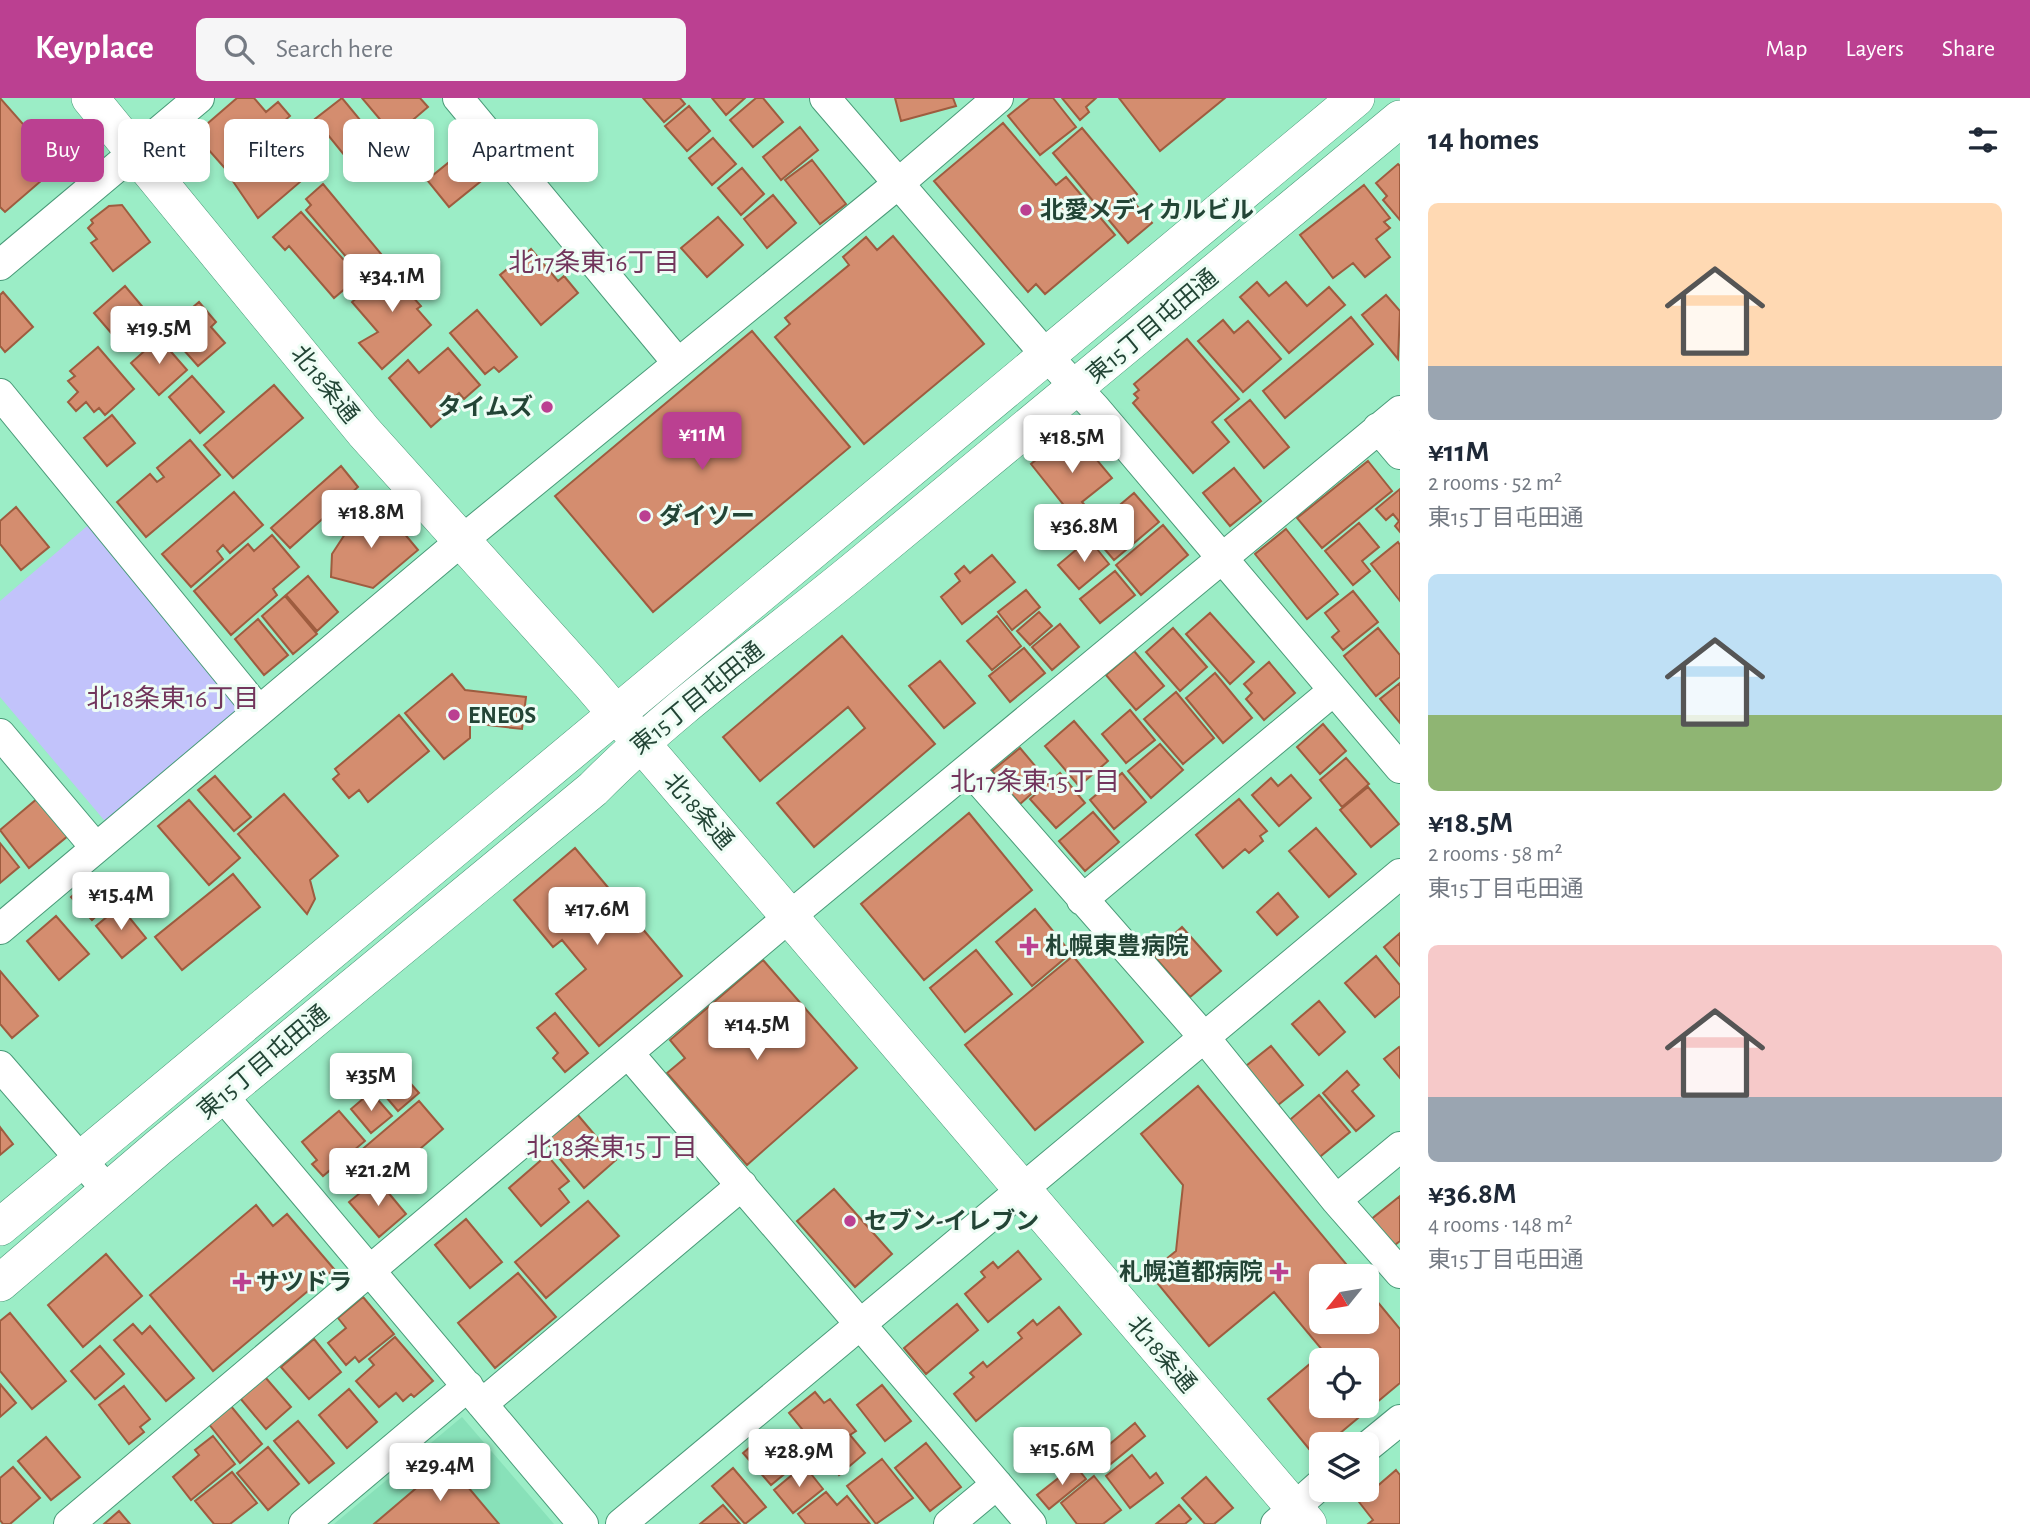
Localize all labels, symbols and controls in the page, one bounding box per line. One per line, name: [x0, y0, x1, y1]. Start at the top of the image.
search box: [196, 18, 686, 81]
icon: search: [220, 30, 258, 68]
text: Keyplace: [35, 32, 154, 65]
text: Search here: [276, 36, 393, 62]
text: Map: [1765, 37, 1807, 61]
text: Layers: [1845, 37, 1904, 61]
text: Share: [1942, 37, 1995, 61]
chip: Buy: [21, 119, 104, 182]
chip: Rent: [118, 119, 210, 182]
chip: Filters: [224, 119, 329, 182]
chip: New: [343, 119, 434, 182]
chip: Apartment: [448, 119, 598, 182]
icon: filters: [1964, 121, 2002, 159]
text: 14 homes: [1428, 125, 1539, 155]
place label: 北愛メディカルビル: [1040, 197, 1254, 223]
marker: 北愛メディカルビル: [1018, 202, 1034, 218]
district label: 北17条東16丁目: [509, 248, 679, 276]
icon: home: [1652, 248, 1778, 374]
pin: ¥34.1M: [335, 254, 449, 314]
street label: 東15丁目屯田通: [1081, 264, 1223, 388]
text: ¥34.1M: [359, 265, 425, 288]
pin: ¥19.5M: [102, 306, 216, 366]
text: ¥19.5M: [126, 317, 192, 340]
street label: 北18条通: [286, 340, 364, 428]
place label: タイムズ: [437, 394, 533, 420]
marker: タイムズ: [539, 399, 555, 415]
pin: ¥11M: [661, 412, 743, 472]
pin: ¥18.5M: [1015, 416, 1129, 475]
text: ¥11M: [679, 423, 726, 446]
text: ¥18.5M: [1039, 426, 1105, 449]
text: ¥11M: [1428, 437, 1489, 467]
text: 2 rooms · 52 m²: [1428, 472, 1562, 495]
pin: ¥18.8M: [314, 490, 428, 550]
text: ¥18.8M: [338, 501, 404, 524]
place label: ダイソー: [659, 503, 755, 529]
pin: ¥36.8M: [1027, 504, 1141, 564]
text: 東15丁目屯田通: [1428, 507, 1584, 530]
marker: ダイソー: [637, 508, 653, 524]
text: ¥36.8M: [1050, 515, 1118, 538]
icon: home: [1652, 619, 1778, 745]
street label: 東15丁目屯田通: [626, 637, 768, 759]
district label: 北18条東16丁目: [87, 684, 259, 712]
place label: ENEOS: [468, 704, 536, 728]
marker: ENEOS: [446, 707, 462, 723]
district label: 北17条東15丁目: [950, 767, 1120, 795]
street label: 北18条通: [659, 768, 739, 854]
text: ¥18.5M: [1428, 808, 1513, 838]
text: 2 rooms · 58 m²: [1428, 843, 1563, 866]
pin: ¥15.4M: [64, 872, 178, 932]
text: 東15丁目屯田通: [1428, 878, 1584, 901]
text: ¥15.4M: [88, 883, 154, 906]
pin: ¥17.6M: [540, 888, 654, 947]
text: ¥17.6M: [564, 898, 630, 921]
place label: 札幌東豊病院: [1045, 933, 1189, 959]
marker: 札幌東豊病院: [1019, 936, 1039, 956]
icon: home: [1652, 990, 1778, 1116]
street label: 東15丁目屯田通: [192, 1000, 334, 1124]
pin: ¥14.5M: [700, 1002, 814, 1062]
text: ¥14.5M: [724, 1013, 790, 1036]
pin: ¥35M: [330, 1054, 412, 1113]
text: ¥35M: [346, 1064, 396, 1087]
district label: 北18条東15丁目: [526, 1133, 698, 1161]
pin: ¥21.2M: [321, 1148, 435, 1208]
text: ¥21.2M: [345, 1159, 411, 1182]
text: ¥36.8M: [1428, 1179, 1517, 1209]
place label: セブン-イレブン: [864, 1208, 1039, 1234]
marker: セブン-イレブン: [842, 1213, 858, 1229]
text: 4 rooms · 148 m²: [1428, 1214, 1573, 1237]
text: 東15丁目屯田通: [1428, 1249, 1584, 1272]
place label: 札幌道都病院: [1119, 1259, 1263, 1285]
marker: 札幌道都病院: [1269, 1262, 1289, 1282]
north arrow: [1309, 1264, 1379, 1334]
map controls: [1309, 1264, 1379, 1502]
place label: サツドラ: [256, 1270, 352, 1295]
marker: サツドラ: [234, 1274, 250, 1290]
street label: 北18条通: [1123, 1311, 1201, 1397]
button: locate: [1309, 1348, 1379, 1418]
pin: ¥15.6M: [1005, 1428, 1119, 1487]
pin: ¥28.9M: [742, 1430, 856, 1489]
button: layers: [1309, 1432, 1379, 1502]
text: ¥15.6M: [1029, 1438, 1095, 1461]
text: ¥28.9M: [765, 1440, 833, 1463]
pin: ¥29.4M: [383, 1444, 497, 1503]
text: ¥29.4M: [405, 1454, 475, 1477]

